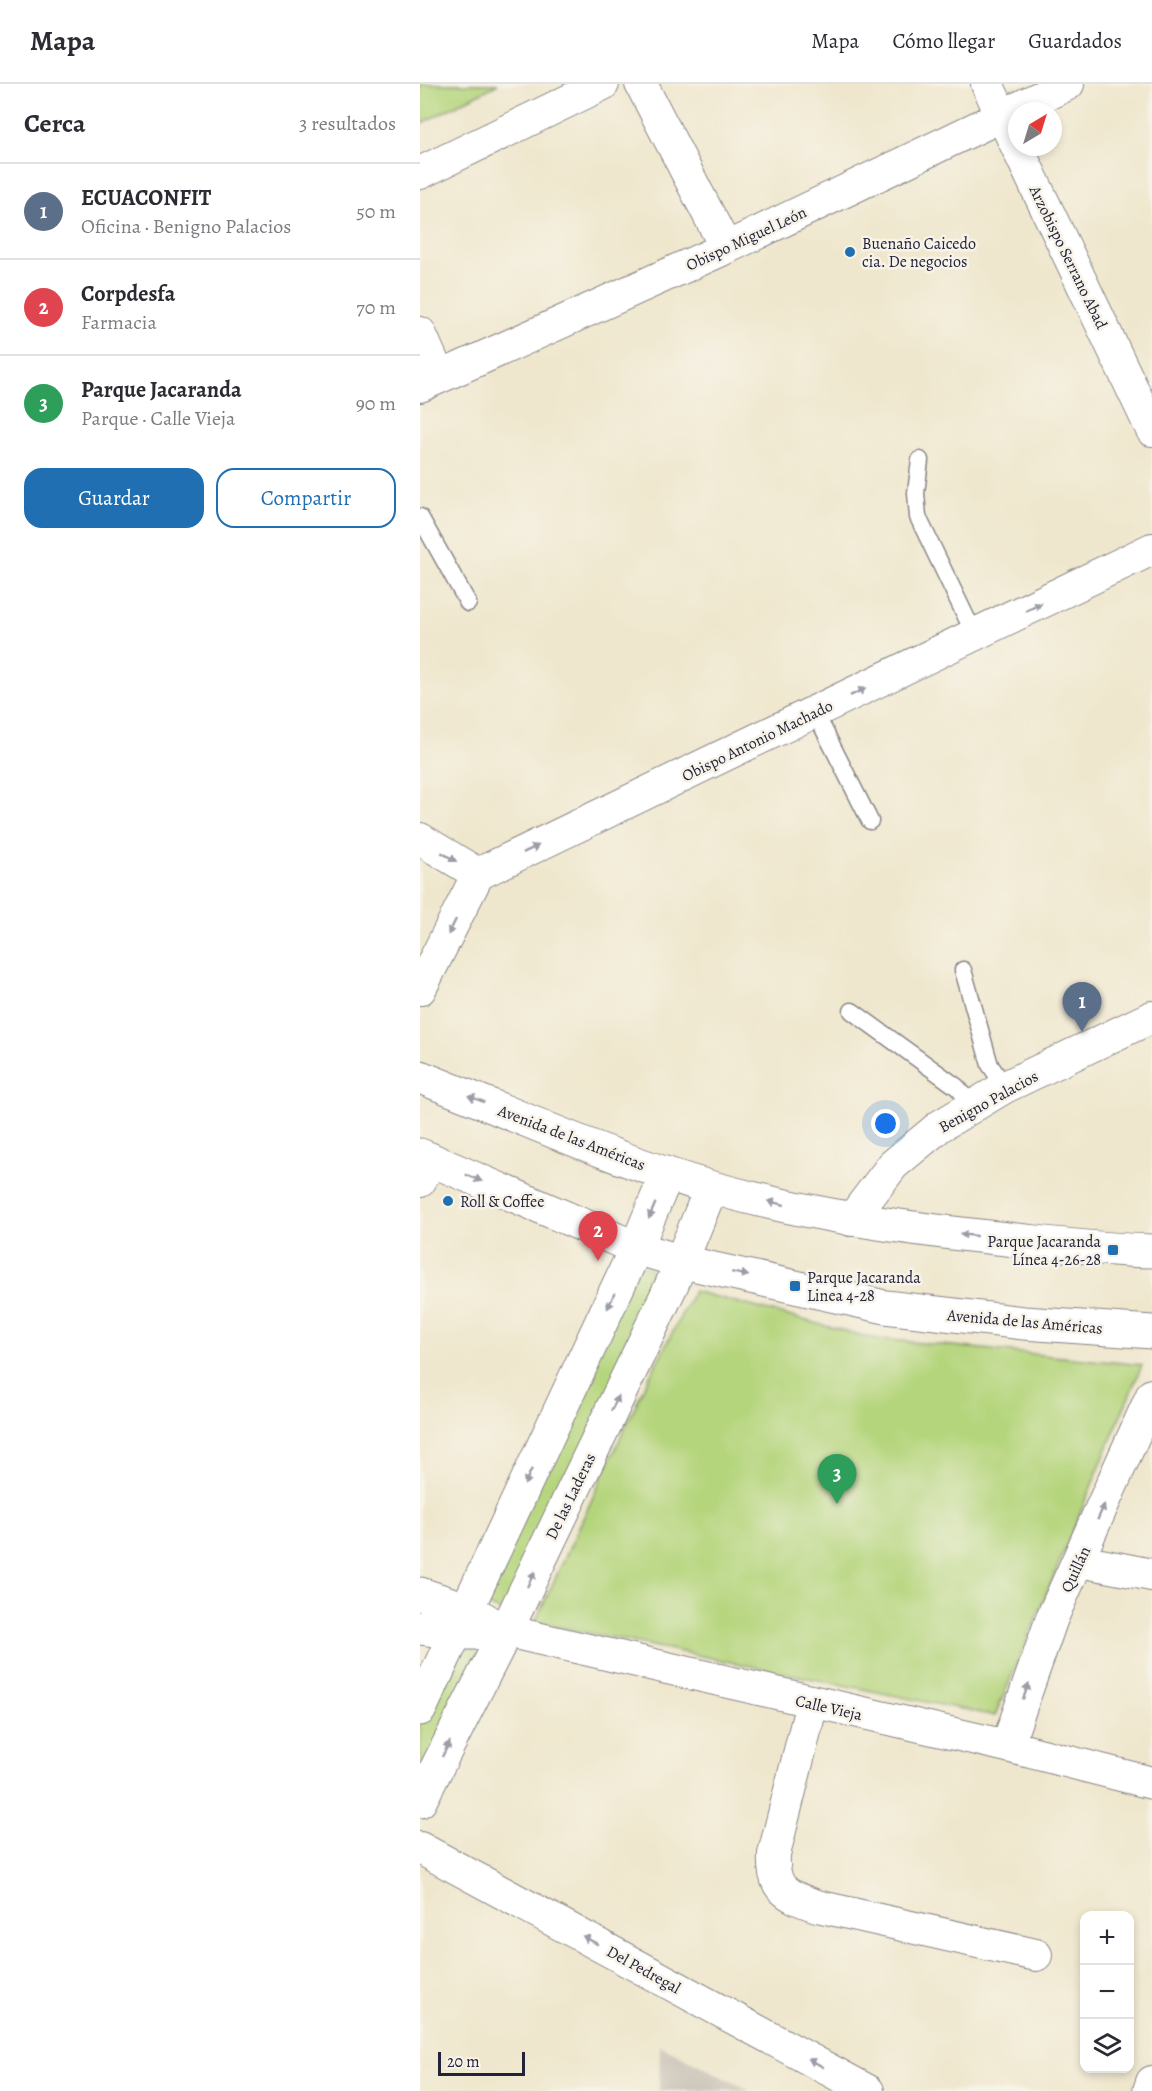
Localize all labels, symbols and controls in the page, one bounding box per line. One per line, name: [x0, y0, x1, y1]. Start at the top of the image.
text: Mapa: [30, 22, 95, 60]
text: Mapa: [811, 27, 859, 55]
text: Cómo llegar: [892, 27, 995, 55]
text: Guardados: [1028, 27, 1122, 55]
north arrow: [1008, 102, 1062, 156]
text: Cerca: [24, 106, 86, 141]
text: 3 resultados: [299, 110, 396, 137]
street label: Arzobispo Serrano Abad: [1023, 181, 1113, 333]
text: ECUACONFIT: [81, 183, 211, 213]
text: 1: [40, 198, 47, 225]
text: 50 m: [356, 198, 396, 225]
street label: Obispo Miguel León: [683, 201, 810, 276]
text: Oficina · Benigno Palacios: [81, 213, 291, 240]
place label: Buenaño Caicedo cia. De negocios: [862, 233, 976, 273]
marker: Buenaño Caicedo cia. De negocios: [843, 245, 857, 259]
text: Corpdesfa: [81, 279, 175, 309]
text: 2: [39, 294, 48, 321]
text: 70 m: [356, 294, 396, 321]
text: Farmacia: [81, 309, 157, 336]
text: Parque Jacaranda: [81, 375, 242, 405]
text: 3: [39, 390, 48, 417]
text: 90 m: [356, 390, 396, 417]
text: Parque · Calle Vieja: [81, 405, 235, 432]
button: Guardar: [24, 468, 204, 528]
button: Compartir: [216, 468, 396, 528]
one-way arrow: [1025, 602, 1042, 612]
one-way arrow: [849, 687, 867, 697]
street label: Obispo Antonio Machado: [678, 695, 837, 787]
one-way arrow: [522, 845, 539, 854]
one-way arrow: [441, 851, 457, 862]
one-way arrow: [447, 918, 456, 935]
pin: 1: [1062, 982, 1102, 1032]
street label: Benigno Palacios: [935, 1065, 1042, 1138]
one-way arrow: [467, 1094, 485, 1103]
street label: Avenida de las Américas: [494, 1099, 648, 1176]
your location: [871, 1109, 900, 1138]
one-way arrow: [465, 1173, 483, 1183]
place label: Roll & Coffee: [460, 1191, 544, 1213]
marker: Roll & Coffee: [441, 1194, 455, 1208]
one-way arrow: [767, 1198, 785, 1208]
one-way arrow: [646, 1202, 656, 1220]
pin: 2: [578, 1212, 618, 1261]
one-way arrow: [959, 1230, 978, 1240]
place label: Parque Jacaranda Línea 4-26-28: [987, 1231, 1102, 1271]
marker: Parque Jacaranda Línea 4-26-28: [1106, 1243, 1120, 1257]
place label: Parque Jacaranda Linea 4-28: [807, 1267, 921, 1307]
one-way arrow: [730, 1270, 749, 1280]
marker: Parque Jacaranda Linea 4-28: [788, 1279, 802, 1293]
one-way arrow: [606, 1292, 615, 1309]
street label: Avenida de las Américas: [945, 1304, 1104, 1340]
one-way arrow: [611, 1394, 620, 1411]
street label: De las Laderas: [540, 1449, 601, 1543]
pin: 3: [818, 1454, 856, 1504]
one-way arrow: [523, 1469, 532, 1486]
one-way arrow: [1097, 1503, 1106, 1520]
street label: Quillán: [1056, 1543, 1096, 1596]
one-way arrow: [526, 1570, 536, 1587]
one-way arrow: [1021, 1682, 1031, 1700]
street label: Calle Vieja: [793, 1690, 865, 1726]
one-way arrow: [442, 1740, 451, 1757]
map controls: [1080, 1911, 1134, 2073]
button: +: [1080, 1911, 1134, 1965]
one-way arrow: [581, 1935, 598, 1945]
street label: Del Pedregal: [603, 1940, 685, 1999]
button: −: [1080, 1965, 1134, 2019]
button: layers: [1080, 2019, 1134, 2073]
scale bar: [438, 2049, 525, 2076]
text: 20 m: [447, 2051, 480, 2073]
one-way arrow: [807, 2058, 824, 2068]

